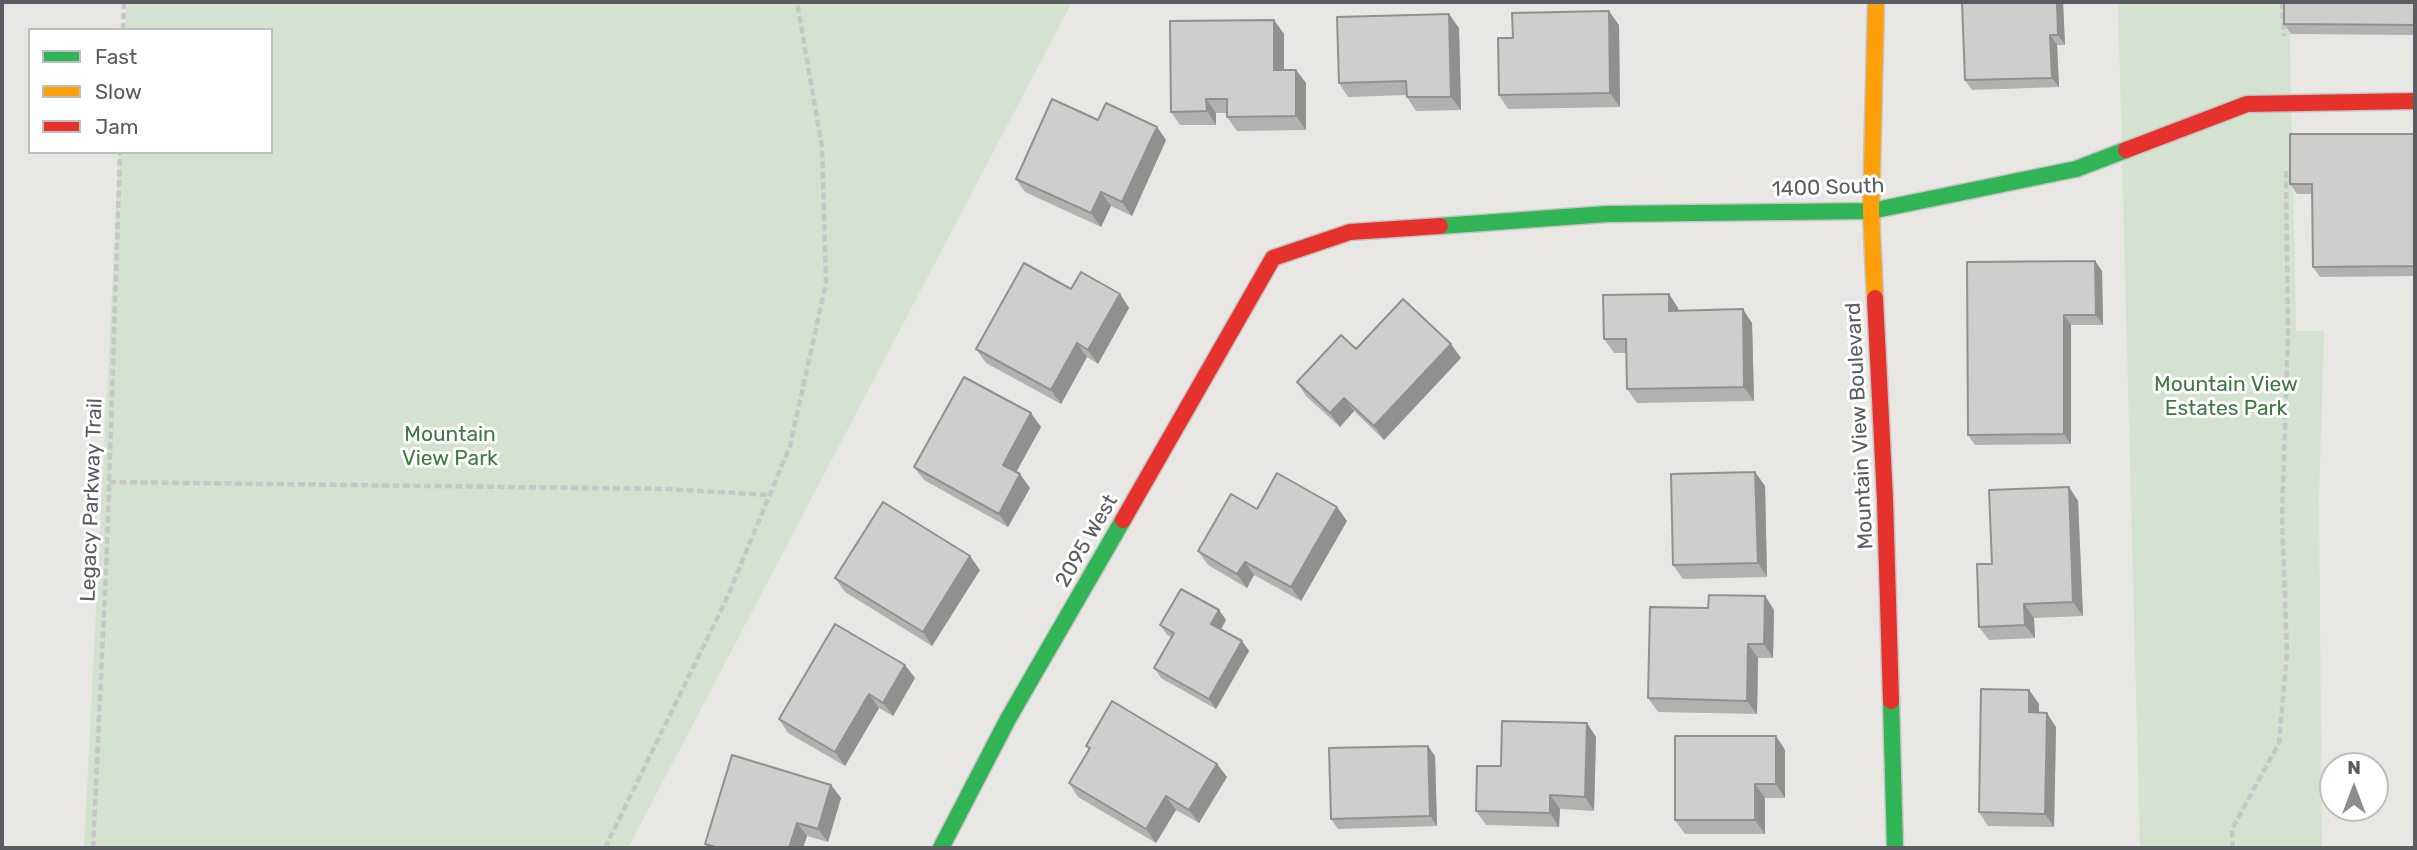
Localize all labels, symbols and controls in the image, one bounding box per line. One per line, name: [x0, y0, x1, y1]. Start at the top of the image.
legend: [28, 28, 273, 154]
text: Fast: [95, 44, 137, 69]
text: Slow: [95, 79, 142, 104]
text: Jam: [95, 114, 139, 139]
street label: 1400 South: [1771, 173, 1885, 203]
street label: Mountain View Boulevard: [1841, 302, 1879, 550]
park label: Mountain View Estates Park: [2154, 372, 2298, 422]
street label: Legacy Parkway Trail: [76, 398, 108, 602]
park label: Mountain View Park: [402, 422, 498, 472]
street label: 2095 West: [1050, 490, 1124, 592]
north arrow: [2319, 752, 2389, 822]
text: N: [2347, 756, 2361, 779]

